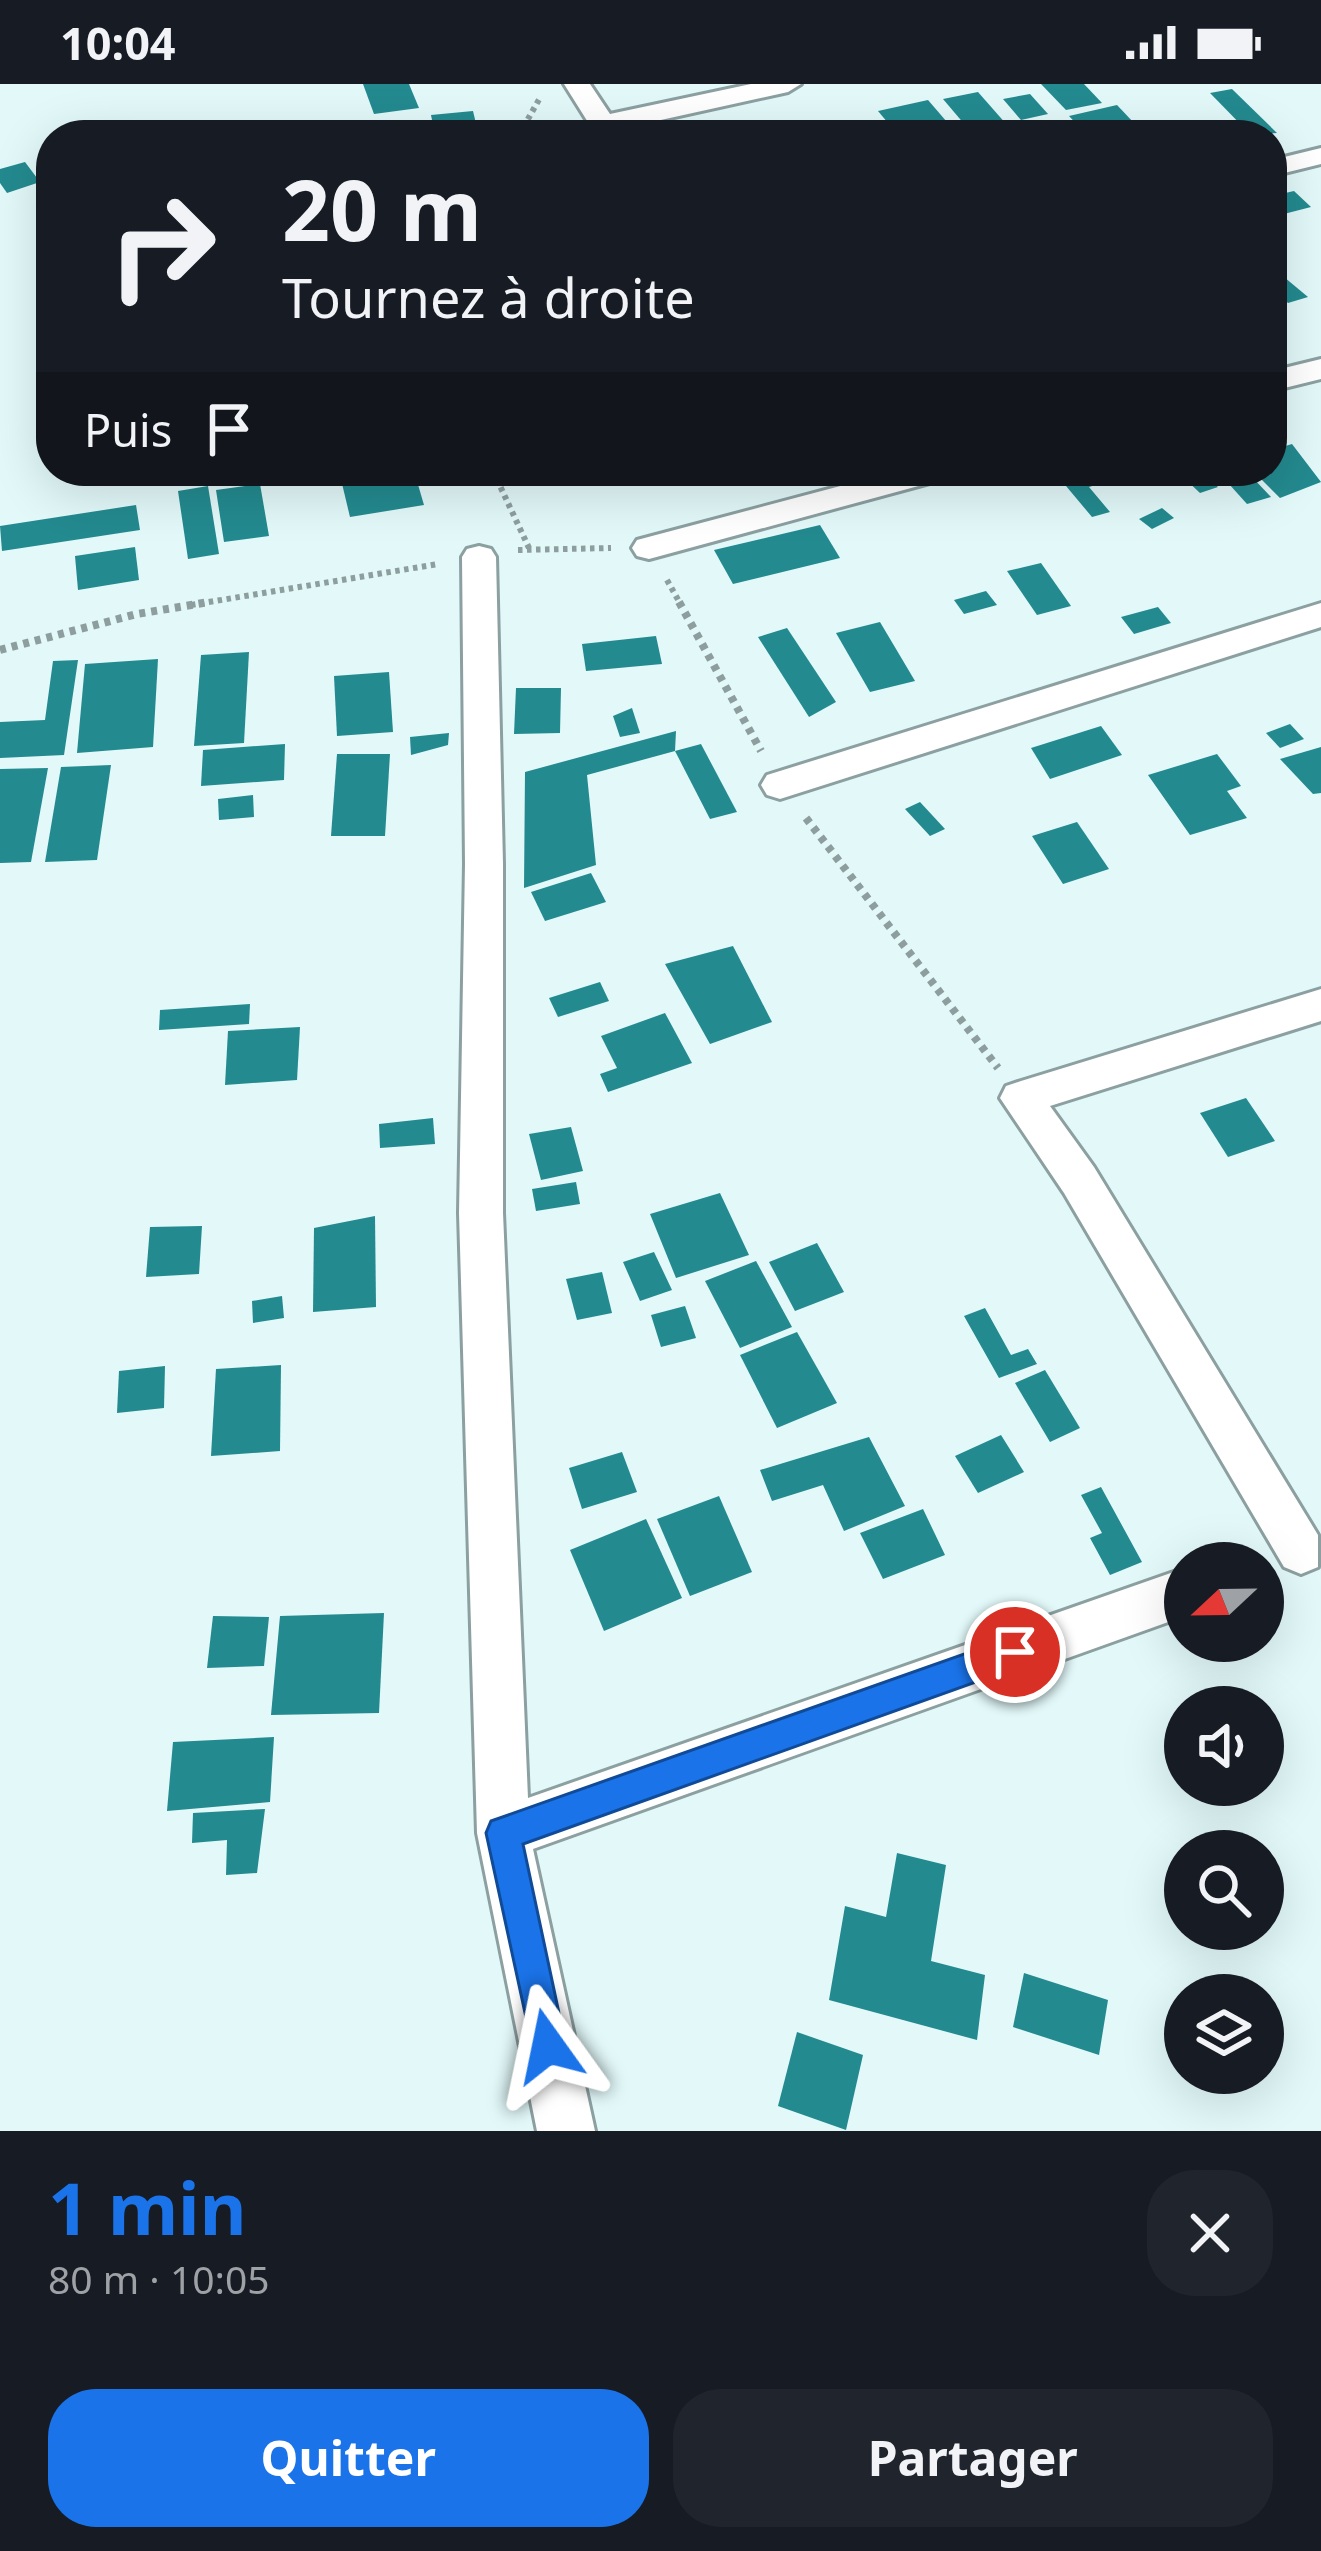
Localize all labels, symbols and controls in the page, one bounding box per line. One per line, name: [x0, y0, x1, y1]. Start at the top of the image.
text: 10:04: [60, 12, 176, 73]
text: 20 m: [282, 151, 482, 266]
icon: right: [84, 168, 240, 324]
text: Tournez à droite: [282, 260, 695, 334]
icon: arrive: [196, 396, 262, 462]
text: Puis: [84, 399, 172, 460]
north arrow: [1164, 1542, 1284, 1662]
map controls: [1164, 1542, 1284, 2094]
pin: [964, 1601, 1066, 1703]
icon: arrive: [982, 1619, 1048, 1685]
button: sound: [1164, 1686, 1284, 1806]
button: search: [1164, 1830, 1284, 1950]
button: layers: [1164, 1974, 1284, 2094]
position arrow: [485, 1983, 611, 2109]
text: 1 min: [48, 2158, 246, 2256]
button: close: [1147, 2170, 1273, 2296]
text: 80 m · 10:05: [48, 2252, 270, 2305]
button: Quitter: [48, 2389, 649, 2527]
button: Partager: [673, 2389, 1273, 2527]

